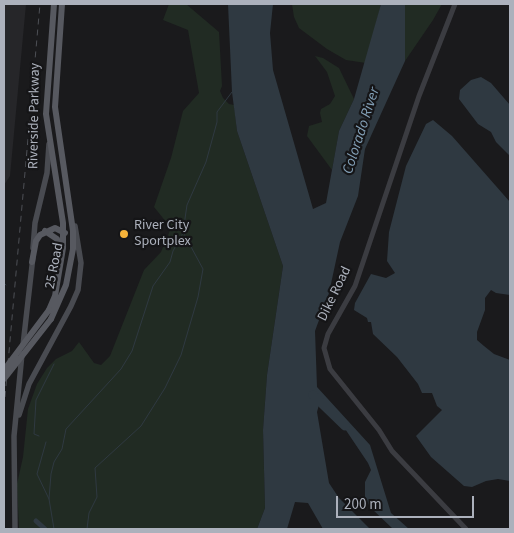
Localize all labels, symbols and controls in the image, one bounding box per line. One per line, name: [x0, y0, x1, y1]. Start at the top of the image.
street label: Riverside Parkway: [26, 63, 44, 169]
water label: Colorado River: [340, 85, 384, 177]
place label: River City Sportplex: [134, 218, 191, 250]
marker: River City Sportplex: [118, 228, 130, 240]
street label: 25 Road: [42, 241, 68, 291]
street label: Dike Road: [315, 264, 355, 324]
scale bar: [339, 486, 476, 518]
text: 200 m: [344, 494, 382, 515]

